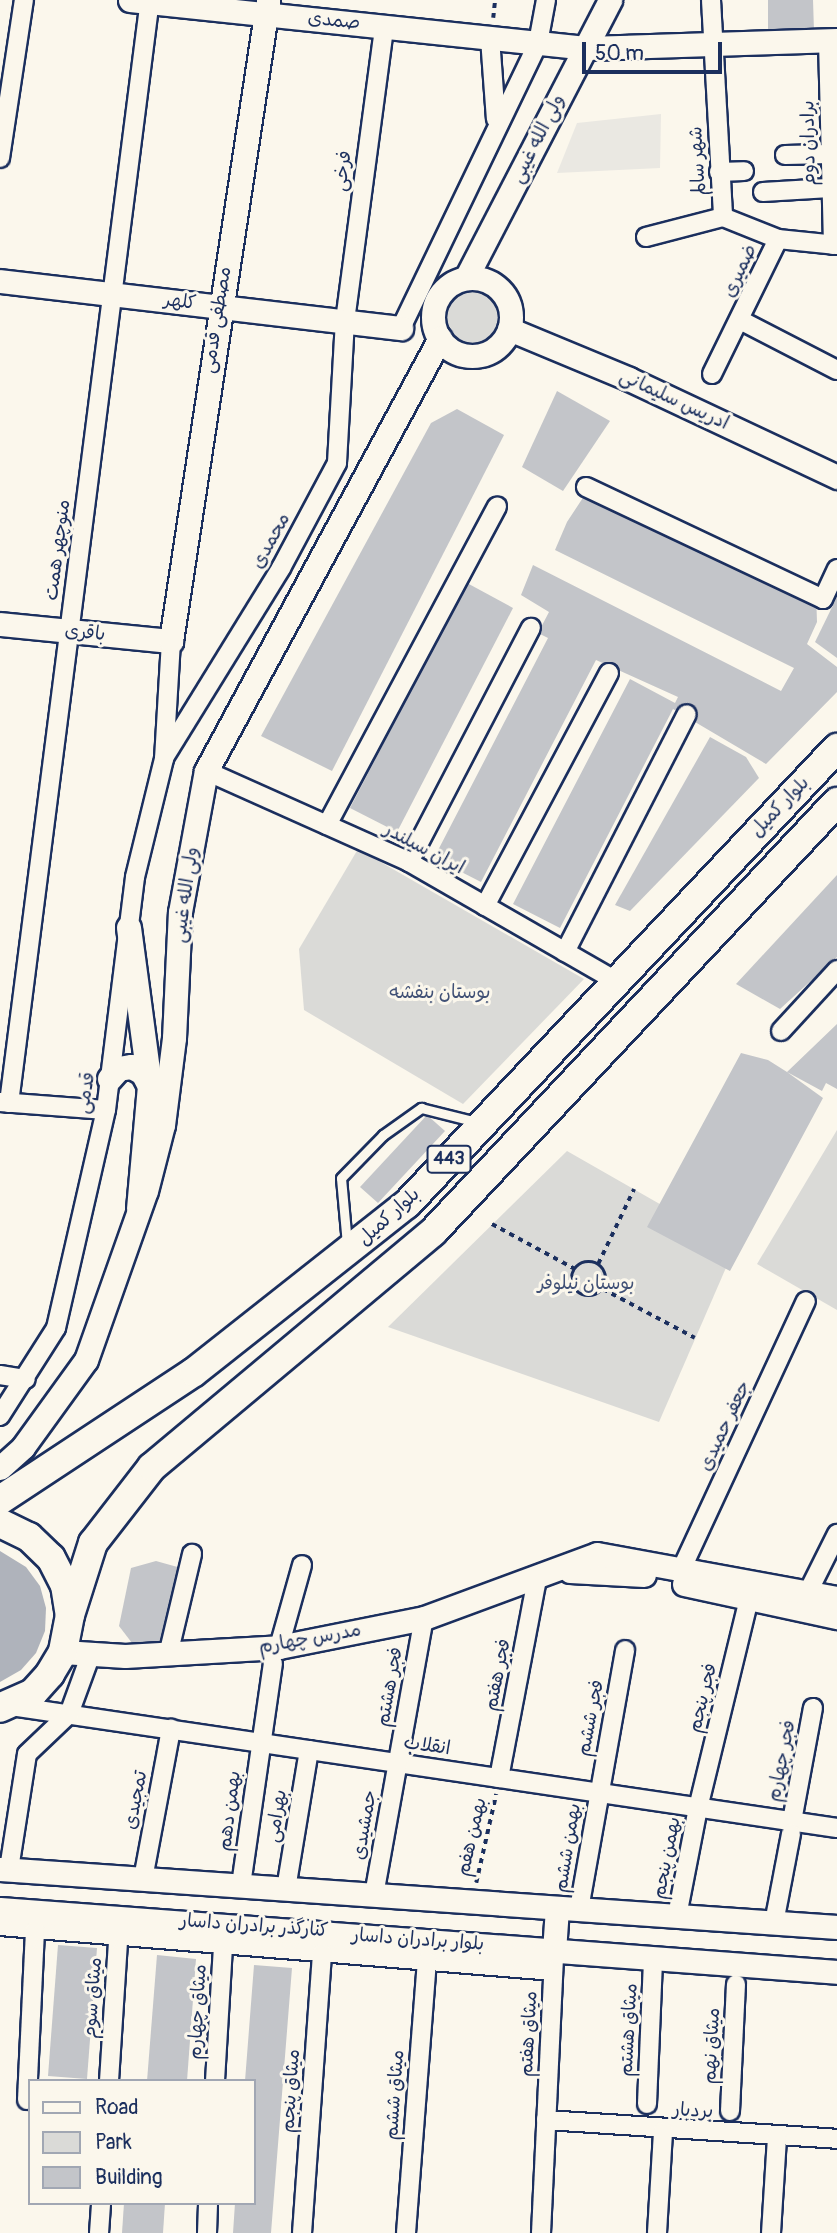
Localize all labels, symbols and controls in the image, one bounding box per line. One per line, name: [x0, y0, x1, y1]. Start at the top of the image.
street label: صمدی: [307, 7, 361, 35]
scale bar: [585, 28, 725, 72]
text: 50 m: [595, 40, 644, 67]
street label: ولی الله غیبی: [506, 91, 570, 187]
street label: برادران دوم: [797, 100, 821, 186]
street label: شهر سالم: [685, 126, 711, 196]
street label: فرخی: [329, 149, 357, 193]
street label: ضمیری: [718, 241, 762, 301]
street label: مصطفی قدمی: [197, 265, 237, 375]
street label: کلهر: [163, 289, 197, 315]
street label: ادریس سلیمانی: [616, 365, 732, 435]
street label: منوچهر همت: [40, 498, 76, 602]
street label: محمدی: [246, 509, 296, 573]
street label: باقری: [63, 620, 107, 646]
street label: بلوار کمیل: [746, 772, 814, 842]
street label: ایران سیلندر: [380, 818, 468, 880]
street label: ولی الله غیبی: [168, 846, 204, 944]
park label: بوستان بنفشه: [389, 982, 491, 1004]
street label: قدمی: [71, 1071, 101, 1115]
road number: 443: [426, 1144, 472, 1174]
street label: بلوار کمیل: [353, 1183, 425, 1251]
park label: بوستان نیلوفر: [537, 1273, 635, 1295]
street label: جعفر حمیدی: [694, 1377, 756, 1475]
street label: مدرس چهارم: [257, 1619, 363, 1659]
street label: فجر هفتم: [480, 1637, 516, 1713]
street label: فجر هشتم: [372, 1645, 408, 1729]
street label: فجر پنجم: [683, 1661, 723, 1735]
street label: فجر ششم: [572, 1678, 610, 1758]
street label: فجر چهارم: [763, 1718, 801, 1804]
street label: انقلاب: [402, 1731, 452, 1761]
street label: تمجیدی: [119, 1769, 153, 1831]
street label: بهمن دهم: [214, 1769, 246, 1853]
street label: بهرامی: [262, 1788, 292, 1844]
street label: جمشیدی: [348, 1788, 382, 1862]
street label: بهمن هفم: [452, 1795, 492, 1879]
street label: بهمن ششم: [550, 1802, 586, 1894]
street label: بهمن پنجم: [648, 1815, 686, 1901]
street label: کنارگذر برادران داسار: [179, 1909, 329, 1943]
street label: بلوار برادران داسار: [351, 1924, 485, 1956]
street label: میثاق سوم: [79, 1956, 107, 2040]
street label: میثاق چهارم: [184, 1964, 212, 2060]
street label: میثاق هشتم: [615, 1983, 643, 2077]
street label: میثاق هفتم: [515, 1990, 543, 2078]
street label: میثاق نهم: [699, 2007, 725, 2085]
street label: میثاق پنجم: [277, 2048, 305, 2134]
street label: میثاق ششم: [380, 2049, 410, 2141]
legend: [28, 2079, 256, 2205]
text: Road: [95, 2094, 139, 2121]
street label: بردبار: [672, 2099, 714, 2123]
text: Park: [95, 2129, 132, 2156]
text: Building: [95, 2164, 162, 2191]

